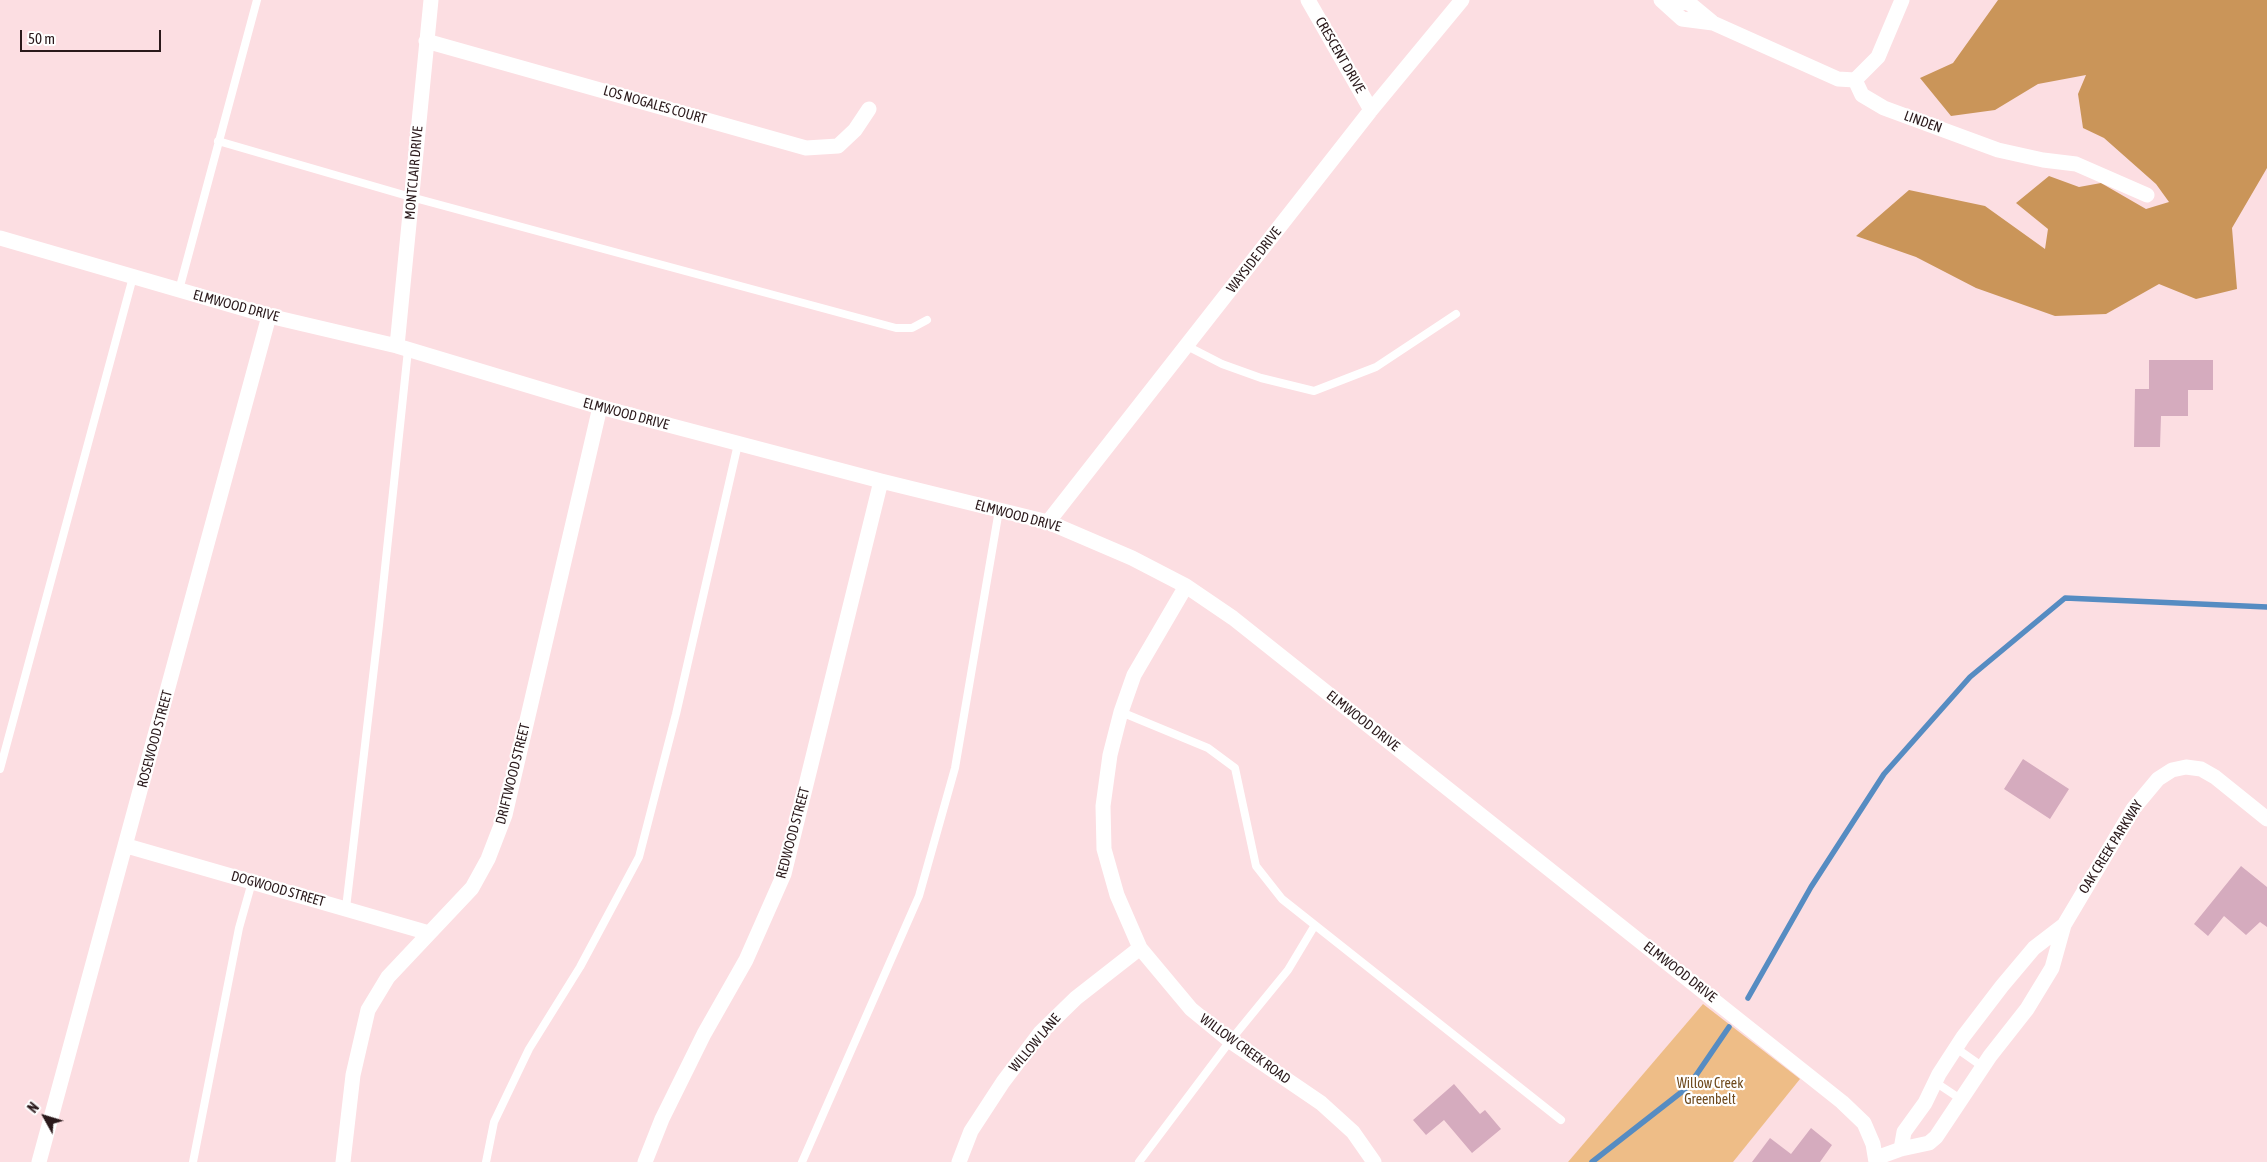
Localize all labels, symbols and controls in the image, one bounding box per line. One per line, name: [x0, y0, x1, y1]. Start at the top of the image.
street label: CRESCENT DRIVE: [1311, 14, 1369, 96]
scale bar: [22, 20, 164, 52]
text: 50 m: [28, 30, 55, 47]
street label: LOS NOGALES COURT: [601, 82, 709, 128]
street label: LINDEN: [1902, 107, 1944, 137]
street label: MONTCLAIR DRIVE: [402, 125, 426, 221]
street label: WAYSIDE DRIVE: [1223, 224, 1285, 296]
street label: ELMWOOD DRIVE: [191, 286, 281, 326]
street label: ELMWOOD DRIVE: [581, 394, 671, 434]
street label: ELMWOOD DRIVE: [973, 496, 1063, 536]
street label: ELMWOOD DRIVE: [1323, 687, 1403, 755]
street label: ROSEWOOD STREET: [134, 688, 176, 790]
street label: DRIFTWOOD STREET: [492, 722, 534, 826]
street label: REDWOOD STREET: [773, 785, 813, 881]
street label: OAK CREEK PARKWAY: [2075, 797, 2147, 897]
street label: DOGWOOD STREET: [229, 868, 327, 910]
street label: ELMWOOD DRIVE: [1640, 938, 1720, 1006]
street label: WILLOW LANE: [1006, 1010, 1064, 1076]
street label: WILLOW CREEK ROAD: [1196, 1010, 1294, 1088]
park label: Willow Creek Greenbelt: [1677, 1076, 1743, 1108]
north arrow: [20, 1092, 70, 1142]
text: N: [25, 1099, 42, 1116]

